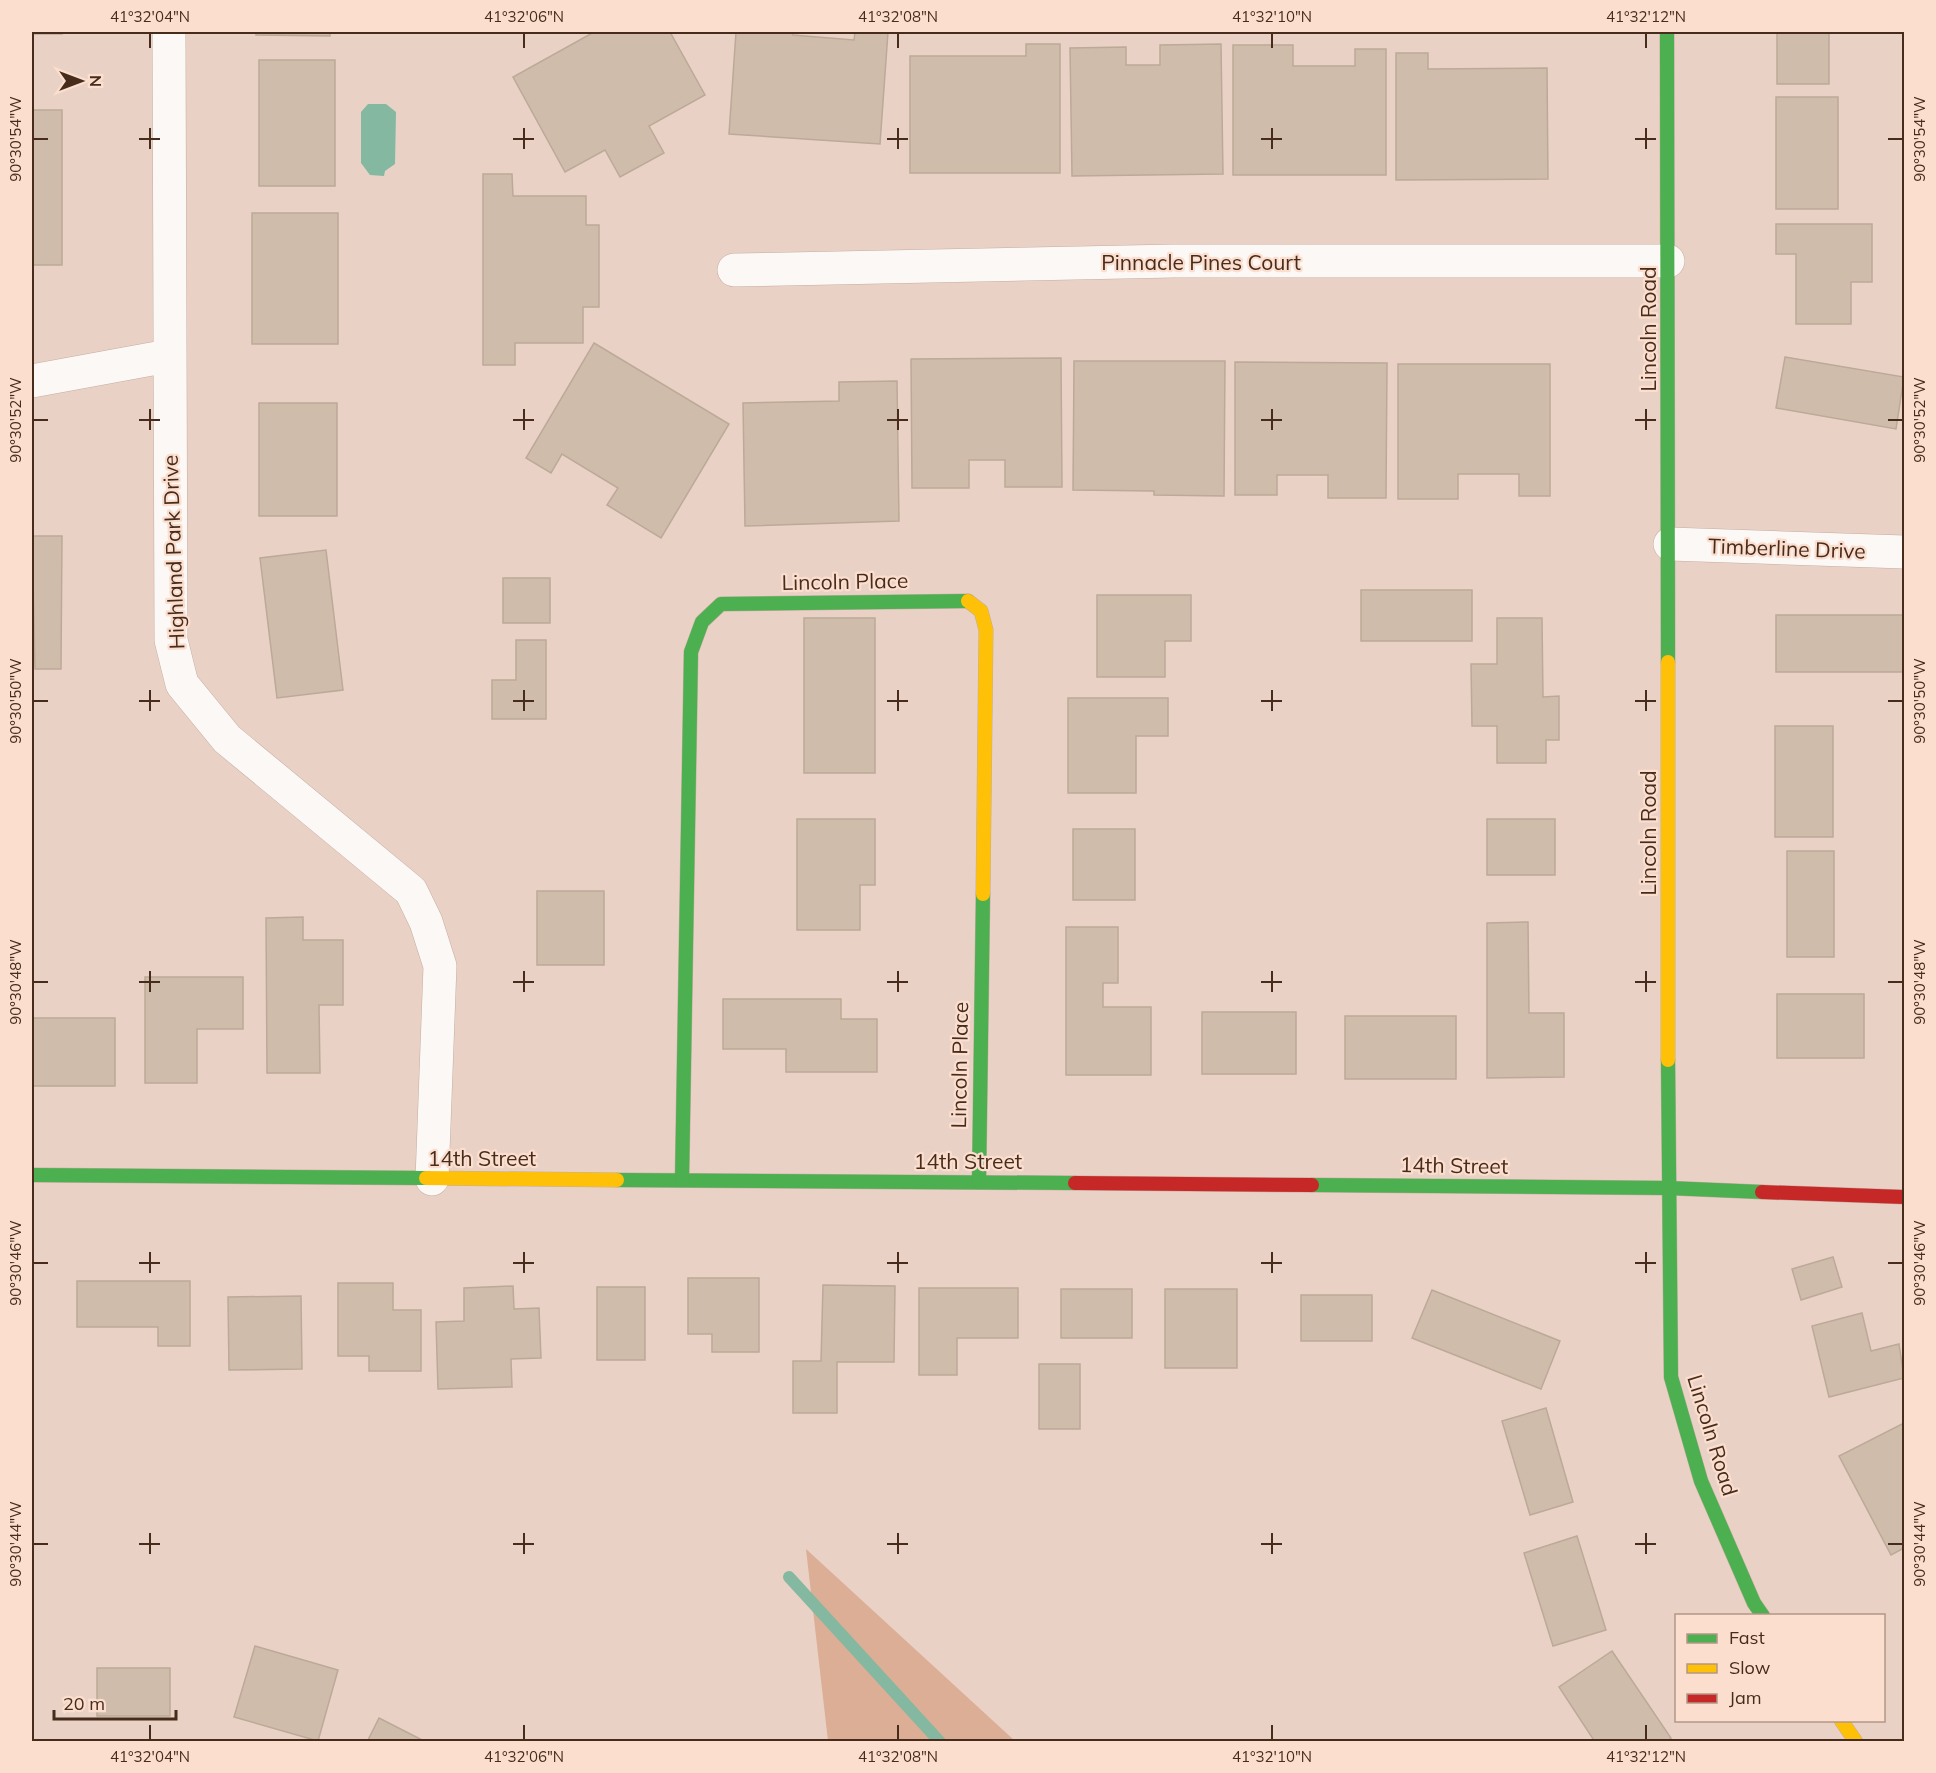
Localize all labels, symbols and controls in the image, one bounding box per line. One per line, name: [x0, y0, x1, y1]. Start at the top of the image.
text: 41°32'04"N: [110, 7, 190, 26]
text: 41°32'06"N: [484, 7, 564, 26]
text: 41°32'08"N: [858, 7, 938, 26]
text: 41°32'10"N: [1232, 7, 1312, 26]
text: 41°32'12"N: [1606, 7, 1686, 26]
north arrow: [51, 51, 111, 111]
text: N: [86, 75, 106, 87]
text: 90°30'54"W: [6, 96, 25, 182]
text: 90°30'54"W: [1910, 96, 1929, 182]
street label: Pinnacle Pines Court: [1101, 249, 1301, 275]
street label: Lincoln Road: [1635, 266, 1661, 392]
text: 90°30'52"W: [6, 377, 25, 463]
text: 90°30'52"W: [1910, 377, 1929, 463]
street label: Highland Park Drive: [157, 454, 189, 650]
street label: Timberline Drive: [1708, 532, 1866, 564]
street label: Lincoln Place: [781, 567, 909, 595]
text: 90°30'50"W: [6, 658, 25, 744]
text: 90°30'50"W: [1910, 658, 1929, 744]
street label: Lincoln Road: [1635, 770, 1661, 896]
text: 90°30'48"W: [6, 939, 25, 1025]
text: 90°30'48"W: [1910, 939, 1929, 1025]
street label: Lincoln Place: [945, 1001, 973, 1129]
street label: 14th Street: [428, 1145, 536, 1171]
street label: 14th Street: [914, 1148, 1022, 1174]
street label: 14th Street: [1400, 1151, 1508, 1179]
text: 90°30'46"W: [6, 1220, 25, 1306]
text: 90°30'46"W: [1910, 1220, 1929, 1306]
street label: Lincoln Road: [1682, 1371, 1744, 1499]
text: 90°30'44"W: [6, 1501, 25, 1587]
text: 90°30'44"W: [1910, 1501, 1929, 1587]
legend: [1675, 1614, 1885, 1722]
text: Fast: [1729, 1626, 1765, 1649]
text: Slow: [1729, 1656, 1771, 1679]
scale bar: [54, 1683, 176, 1721]
text: Jam: [1729, 1686, 1762, 1709]
text: 20 m: [63, 1692, 105, 1715]
text: 41°32'04"N: [110, 1747, 190, 1766]
text: 41°32'06"N: [484, 1747, 564, 1766]
text: 41°32'08"N: [858, 1747, 938, 1766]
text: 41°32'10"N: [1232, 1747, 1312, 1766]
text: 41°32'12"N: [1606, 1747, 1686, 1766]

